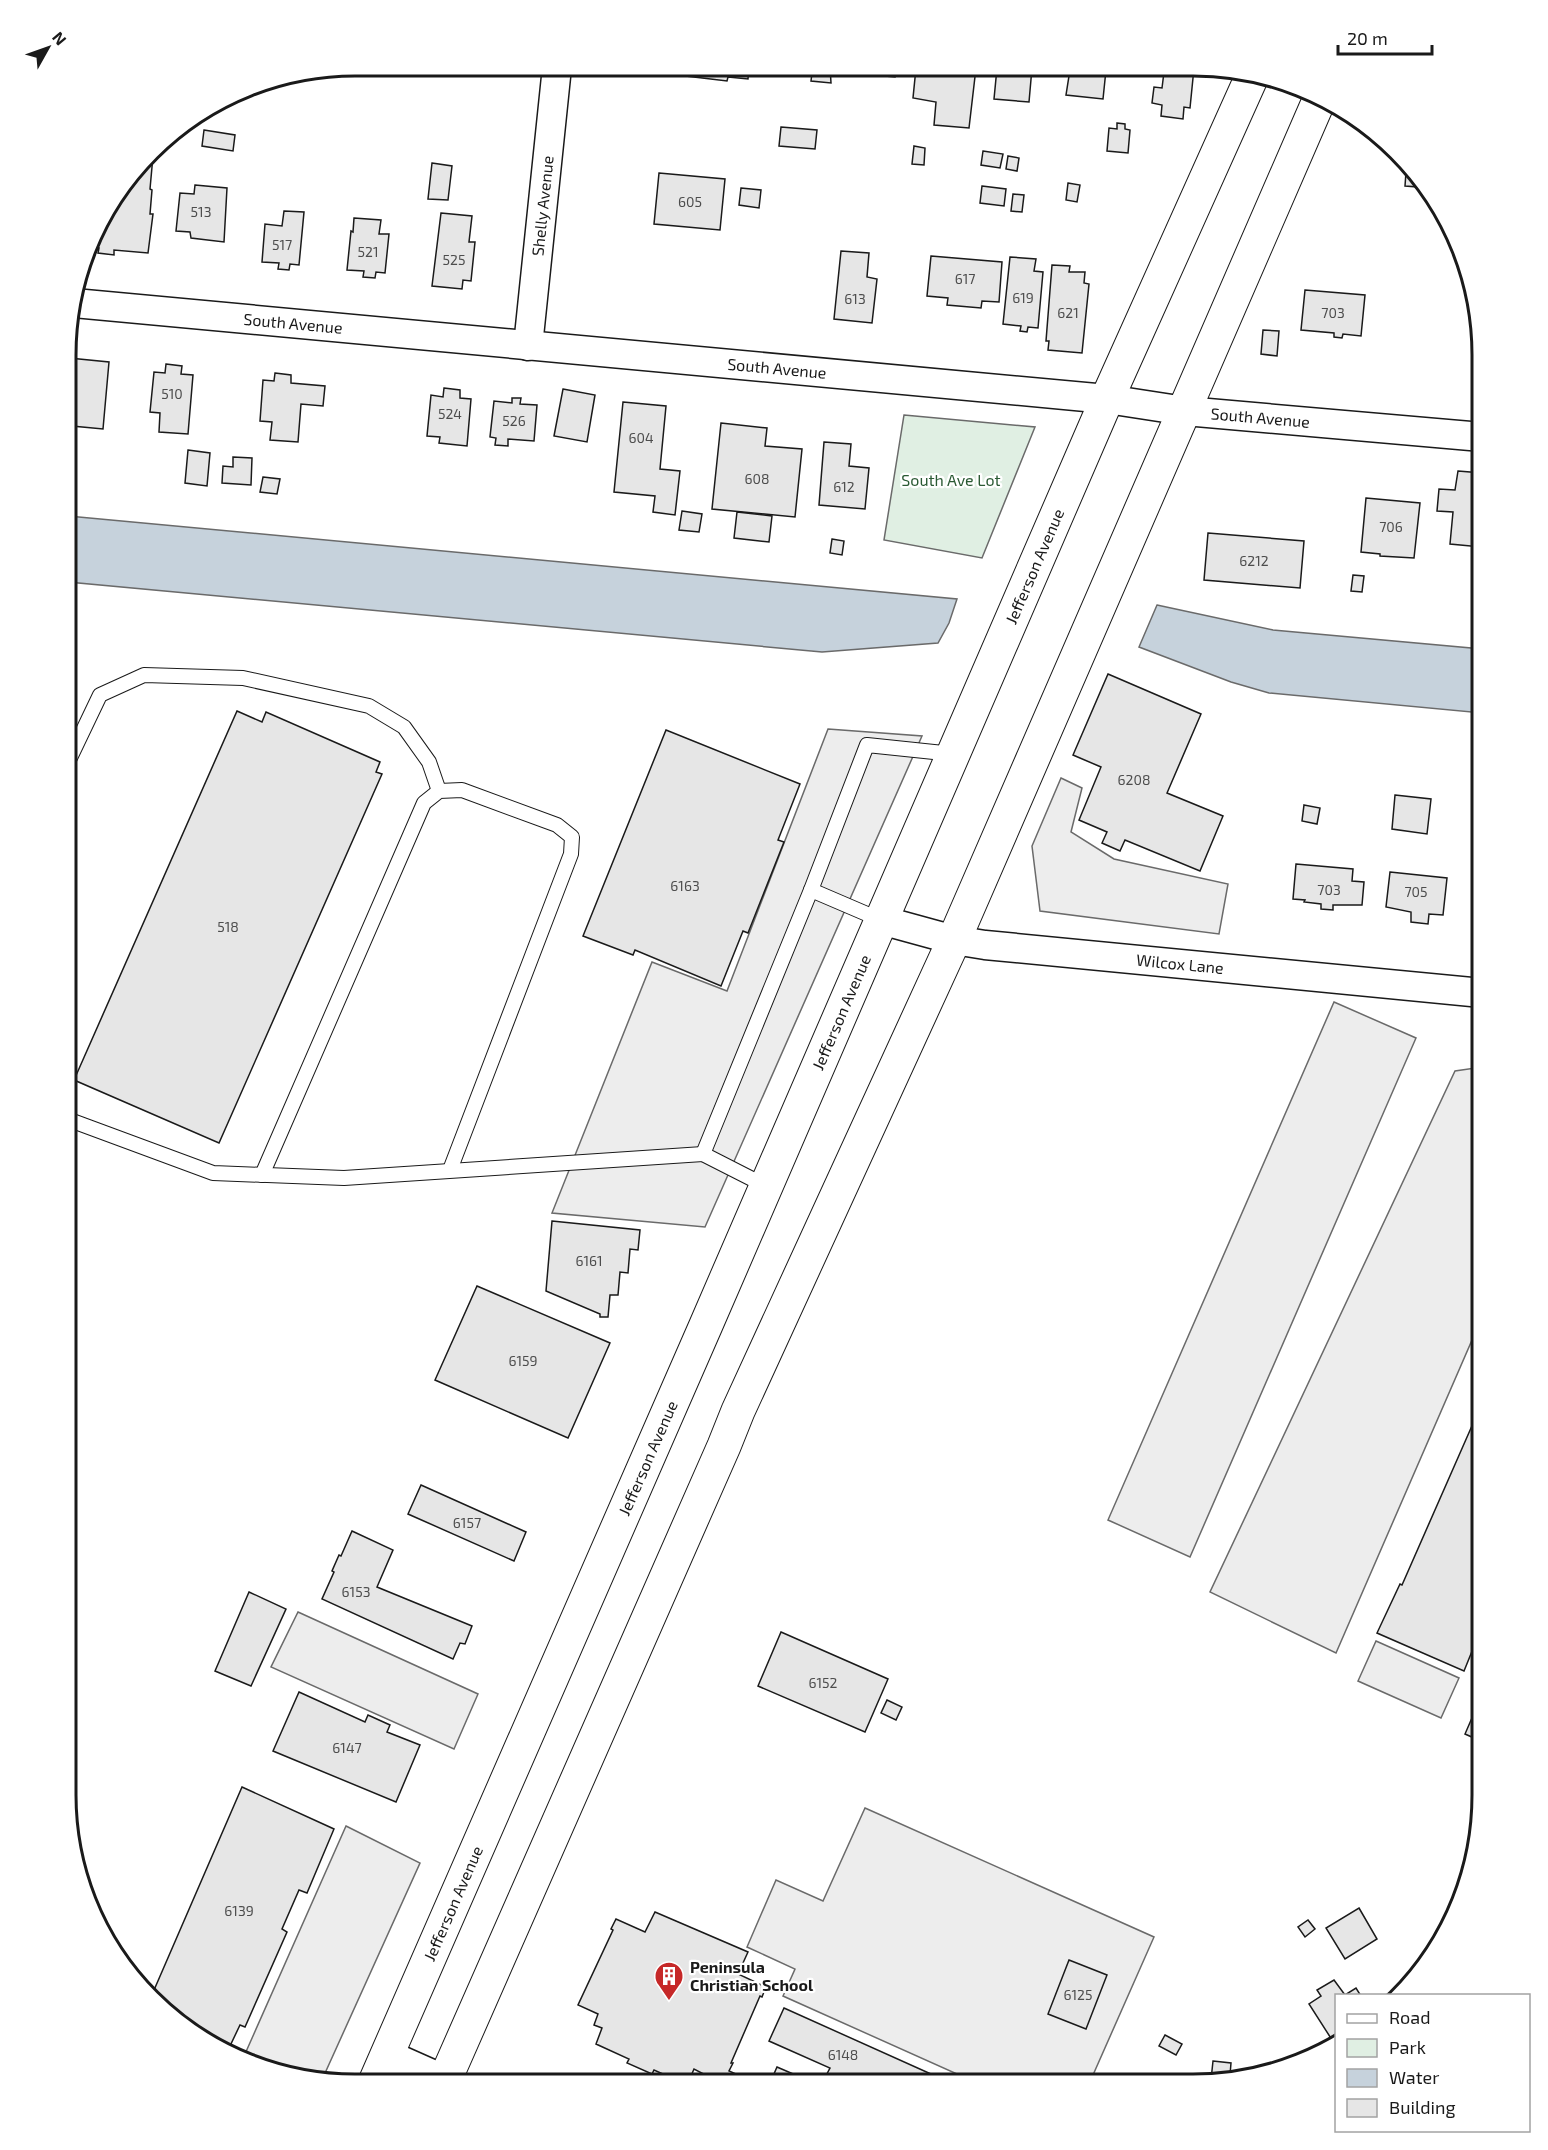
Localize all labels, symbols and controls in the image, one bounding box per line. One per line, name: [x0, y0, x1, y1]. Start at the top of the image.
north arrow: [18, 18, 78, 78]
scale bar: [1338, 18, 1432, 56]
text: 20 m: [1347, 27, 1388, 49]
text: N: [49, 28, 71, 49]
street label: Shelly Avenue: [527, 154, 557, 257]
house number: 605: [678, 193, 702, 210]
house number: 513: [191, 203, 211, 220]
house number: 517: [272, 236, 292, 253]
house number: 521: [358, 243, 378, 260]
house number: 525: [443, 251, 465, 268]
house number: 617: [955, 270, 975, 287]
house number: 619: [1012, 289, 1034, 306]
house number: 613: [844, 290, 866, 307]
house number: 621: [1057, 304, 1079, 321]
house number: 703: [1321, 304, 1345, 321]
street label: South Avenue: [243, 309, 343, 337]
street label: South Avenue: [727, 354, 827, 382]
house number: 510: [161, 385, 183, 402]
street label: South Avenue: [1210, 403, 1311, 431]
house number: 524: [438, 405, 462, 422]
house number: 526: [502, 412, 526, 429]
house number: 604: [628, 429, 654, 446]
house number: 608: [745, 470, 769, 487]
park label: South Ave Lot: [901, 470, 1001, 489]
house number: 612: [833, 478, 855, 495]
street label: Jefferson Avenue: [1001, 506, 1067, 627]
house number: 706: [1379, 518, 1403, 535]
house number: 6212: [1239, 552, 1269, 569]
house number: 6208: [1118, 771, 1150, 788]
house number: 6163: [670, 877, 700, 894]
house number: 703: [1317, 881, 1341, 898]
house number: 705: [1404, 883, 1428, 900]
house number: 518: [217, 918, 239, 935]
street label: Wilcox Lane: [1136, 950, 1225, 977]
street label: Jefferson Avenue: [808, 952, 874, 1073]
house number: 6161: [575, 1252, 603, 1269]
house number: 6159: [508, 1352, 538, 1369]
street label: Jefferson Avenue: [614, 1397, 681, 1518]
house number: 6157: [453, 1514, 481, 1531]
house number: 6153: [342, 1583, 370, 1600]
house number: 6152: [809, 1674, 838, 1691]
house number: 6147: [332, 1739, 362, 1756]
street label: Jefferson Avenue: [419, 1843, 486, 1964]
house number: 6139: [224, 1902, 254, 1919]
place label: Peninsula Christian School: [690, 1957, 814, 1994]
building icon: Peninsula Christian School: [653, 1960, 685, 2002]
house number: 6125: [1064, 1986, 1092, 2003]
legend: [1335, 1994, 1530, 2132]
text: Road: [1389, 2006, 1430, 2028]
text: Park: [1389, 2036, 1426, 2058]
house number: 6148: [828, 2046, 858, 2063]
text: Water: [1389, 2066, 1439, 2088]
text: Building: [1389, 2096, 1456, 2118]

